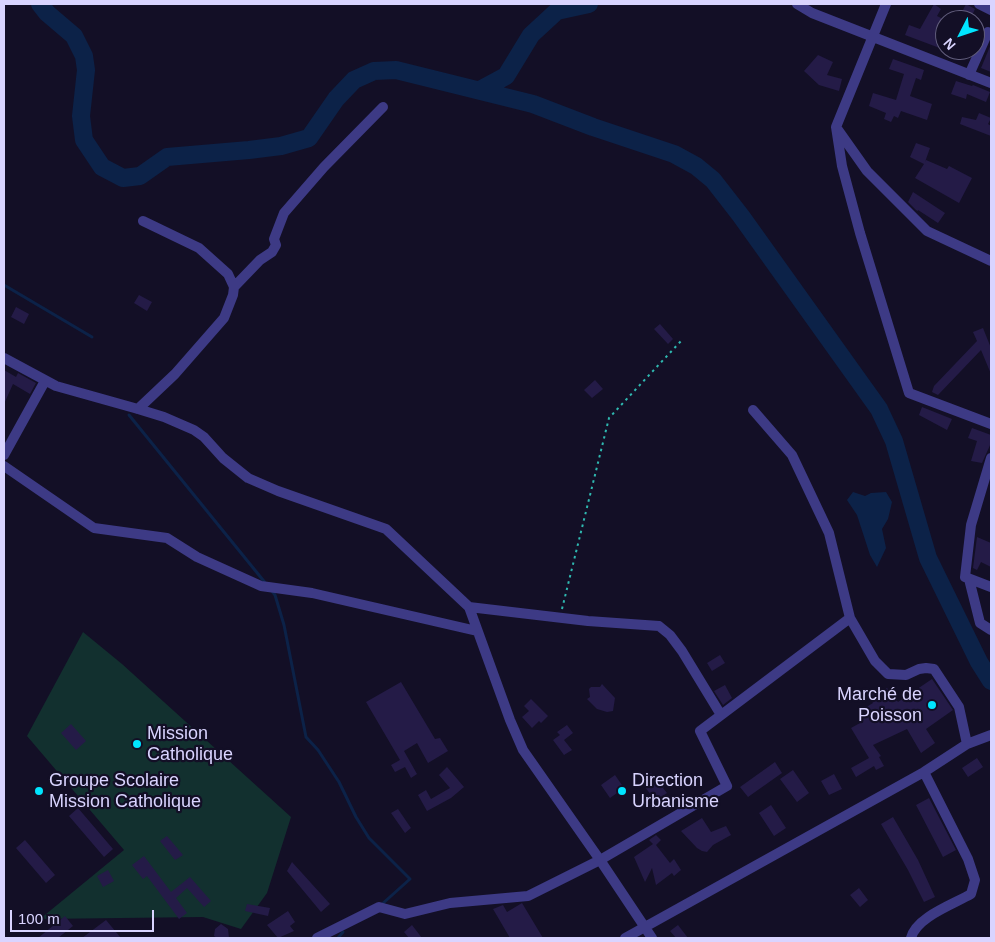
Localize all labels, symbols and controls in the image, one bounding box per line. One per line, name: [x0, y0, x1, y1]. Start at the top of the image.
north arrow: [935, 10, 985, 60]
text: N: [940, 35, 959, 53]
place label: Marché de Poisson: [837, 684, 922, 726]
marker: Marché de Poisson: [926, 699, 938, 711]
place label: Mission Catholique: [147, 723, 233, 766]
marker: Mission Catholique: [131, 738, 143, 750]
place label: Groupe Scolaire Mission Catholique: [49, 770, 201, 812]
place label: Direction Urbanisme: [632, 770, 719, 812]
marker: Groupe Scolaire Mission Catholique: [33, 785, 45, 797]
marker: Direction Urbanisme: [616, 785, 628, 797]
scale bar: [12, 900, 156, 932]
text: 100 m: [18, 910, 60, 927]

